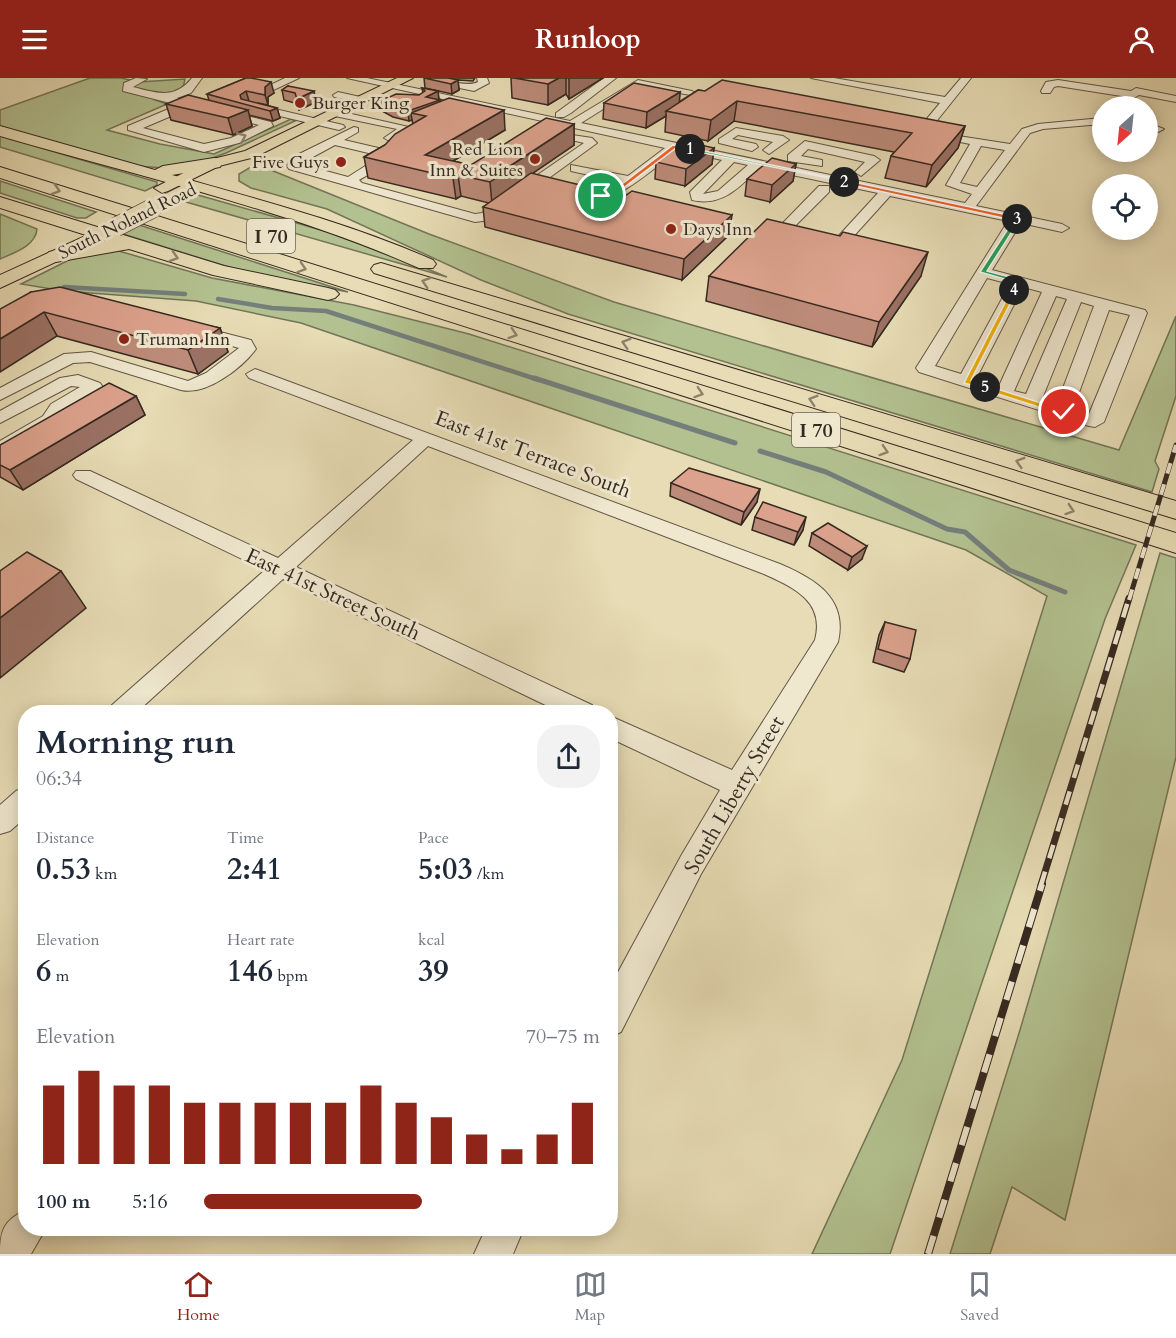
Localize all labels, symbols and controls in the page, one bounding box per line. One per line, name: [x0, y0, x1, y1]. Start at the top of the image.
text: Runloop: [535, 21, 641, 58]
icon: menu: [18, 23, 51, 56]
icon: person: [1125, 23, 1158, 56]
place label: Burger King: [312, 91, 410, 116]
marker: Burger King: [293, 96, 307, 110]
north arrow: [1092, 96, 1158, 162]
map controls: [1092, 96, 1158, 240]
one-way arrow: [235, 132, 246, 144]
pin: 1: [675, 134, 705, 164]
place label: Red Lion Inn & Suites: [430, 137, 524, 183]
text: 1: [686, 138, 694, 160]
place label: Five Guys: [252, 150, 329, 175]
marker: Red Lion Inn & Suites: [528, 152, 542, 166]
marker: Five Guys: [334, 155, 348, 169]
pin: 2: [829, 167, 859, 197]
pin: [575, 170, 626, 221]
text: 2: [840, 171, 848, 193]
button: locate: [1092, 174, 1158, 240]
street label: South Noland Road: [54, 177, 201, 266]
icon: arrive: [584, 179, 617, 212]
one-way arrow: [50, 183, 61, 195]
pin: 3: [1002, 204, 1032, 234]
text: 3: [1013, 208, 1021, 230]
place label: Days Inn: [683, 217, 753, 242]
road number: I 70: [247, 219, 295, 253]
marker: Days Inn: [664, 222, 678, 236]
one-way arrow: [168, 250, 179, 262]
one-way arrow: [296, 260, 307, 273]
pin: 4: [999, 275, 1029, 305]
one-way arrow: [421, 277, 432, 289]
text: 4: [1010, 279, 1018, 301]
place label: Truman Inn: [136, 327, 231, 352]
one-way arrow: [507, 327, 518, 339]
marker: Truman Inn: [117, 332, 131, 346]
one-way arrow: [621, 338, 632, 350]
pin: 5: [970, 372, 1000, 402]
text: 5: [981, 376, 989, 398]
one-way arrow: [693, 385, 703, 398]
pin: [1038, 386, 1089, 437]
one-way arrow: [808, 395, 819, 407]
icon: check: [1047, 395, 1080, 428]
street label: East 41st Terrace South: [431, 404, 635, 505]
road number: I 70: [792, 413, 840, 447]
one-way arrow: [878, 444, 889, 456]
one-way arrow: [1015, 457, 1026, 469]
one-way arrow: [1064, 503, 1075, 515]
street label: East 41st Street South: [241, 541, 425, 648]
street label: South Liberty Street: [677, 711, 792, 880]
text: Morning run: [36, 720, 236, 765]
button: share: [537, 725, 600, 788]
text: 06:34: [36, 765, 82, 792]
text: Distance: [36, 827, 94, 849]
text: Time: [227, 827, 264, 849]
text: Pace: [418, 827, 449, 849]
text: 0.53: [36, 849, 91, 890]
text: 2:41: [227, 849, 282, 890]
text: 5:03: [418, 849, 473, 890]
text: km: [91, 863, 117, 885]
text: /km: [473, 863, 504, 885]
text: Elevation: [36, 929, 100, 951]
text: Heart rate: [227, 929, 295, 951]
text: kcal: [418, 929, 445, 951]
text: 6: [36, 951, 51, 992]
text: 146: [227, 951, 273, 992]
text: 39: [418, 951, 449, 992]
text: m: [51, 965, 69, 987]
text: bpm: [273, 965, 308, 987]
text: Elevation: [36, 1023, 115, 1050]
text: 70–75 m: [526, 1023, 600, 1050]
text: 100 m: [36, 1188, 91, 1215]
text: 5:16: [132, 1188, 168, 1215]
tab: Home: [177, 1268, 220, 1326]
tab: Map: [574, 1268, 607, 1326]
tab: Saved: [960, 1268, 999, 1326]

